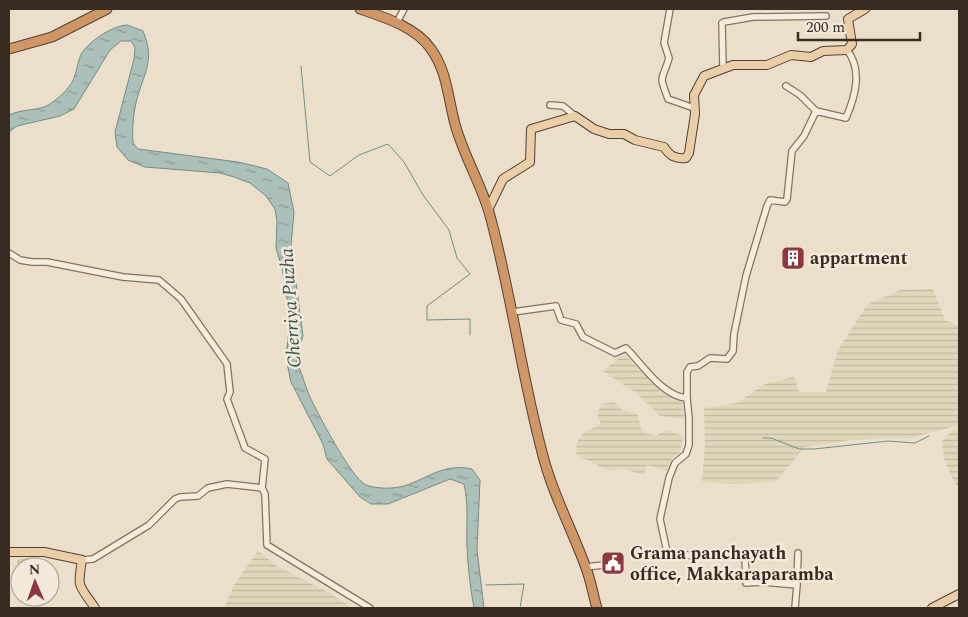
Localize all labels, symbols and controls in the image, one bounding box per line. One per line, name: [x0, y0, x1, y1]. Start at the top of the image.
scale bar: [798, 10, 920, 42]
text: 200 m: [806, 16, 845, 39]
building icon: appartment: [780, 245, 806, 271]
place label: appartment: [810, 245, 908, 272]
water label: Cherriya Puzha: [272, 247, 310, 369]
place label: Grama panchayath office, Makkaraparamba: [630, 540, 834, 588]
public building icon: Grama panchayath office, Makkaraparamba: [600, 550, 626, 576]
north arrow: [10, 557, 60, 607]
text: N: [28, 559, 41, 580]

